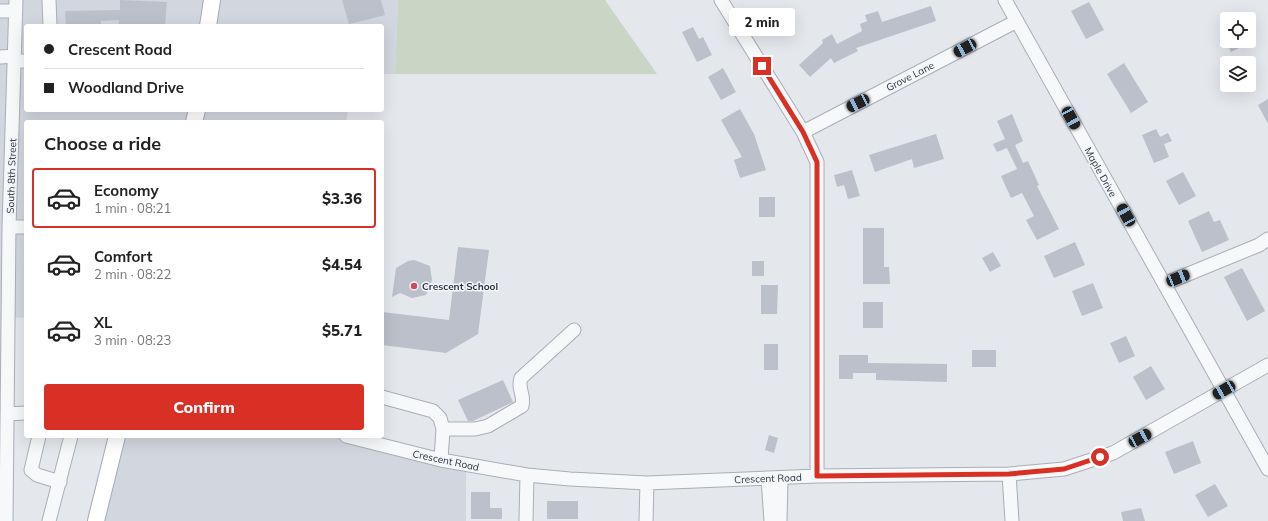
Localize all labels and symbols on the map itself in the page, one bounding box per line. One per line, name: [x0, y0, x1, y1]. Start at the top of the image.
callout: 2 min: [729, 8, 795, 36]
car: [952, 37, 978, 59]
route end: [753, 57, 771, 75]
street label: Grove Lane: [884, 59, 937, 94]
car: [845, 92, 871, 114]
car: [1060, 105, 1082, 131]
street label: South 8th Street: [4, 138, 19, 214]
street label: Maple Drive: [1082, 145, 1120, 200]
car: [1115, 202, 1137, 228]
car: [1165, 268, 1191, 288]
place label: Crescent School: [422, 280, 498, 293]
marker: Crescent School: [409, 281, 419, 291]
car: [1211, 379, 1237, 401]
car: [1127, 427, 1153, 449]
street label: Crescent Road: [411, 447, 480, 474]
route start: [1091, 448, 1109, 466]
street label: Crescent Road: [734, 471, 802, 486]

